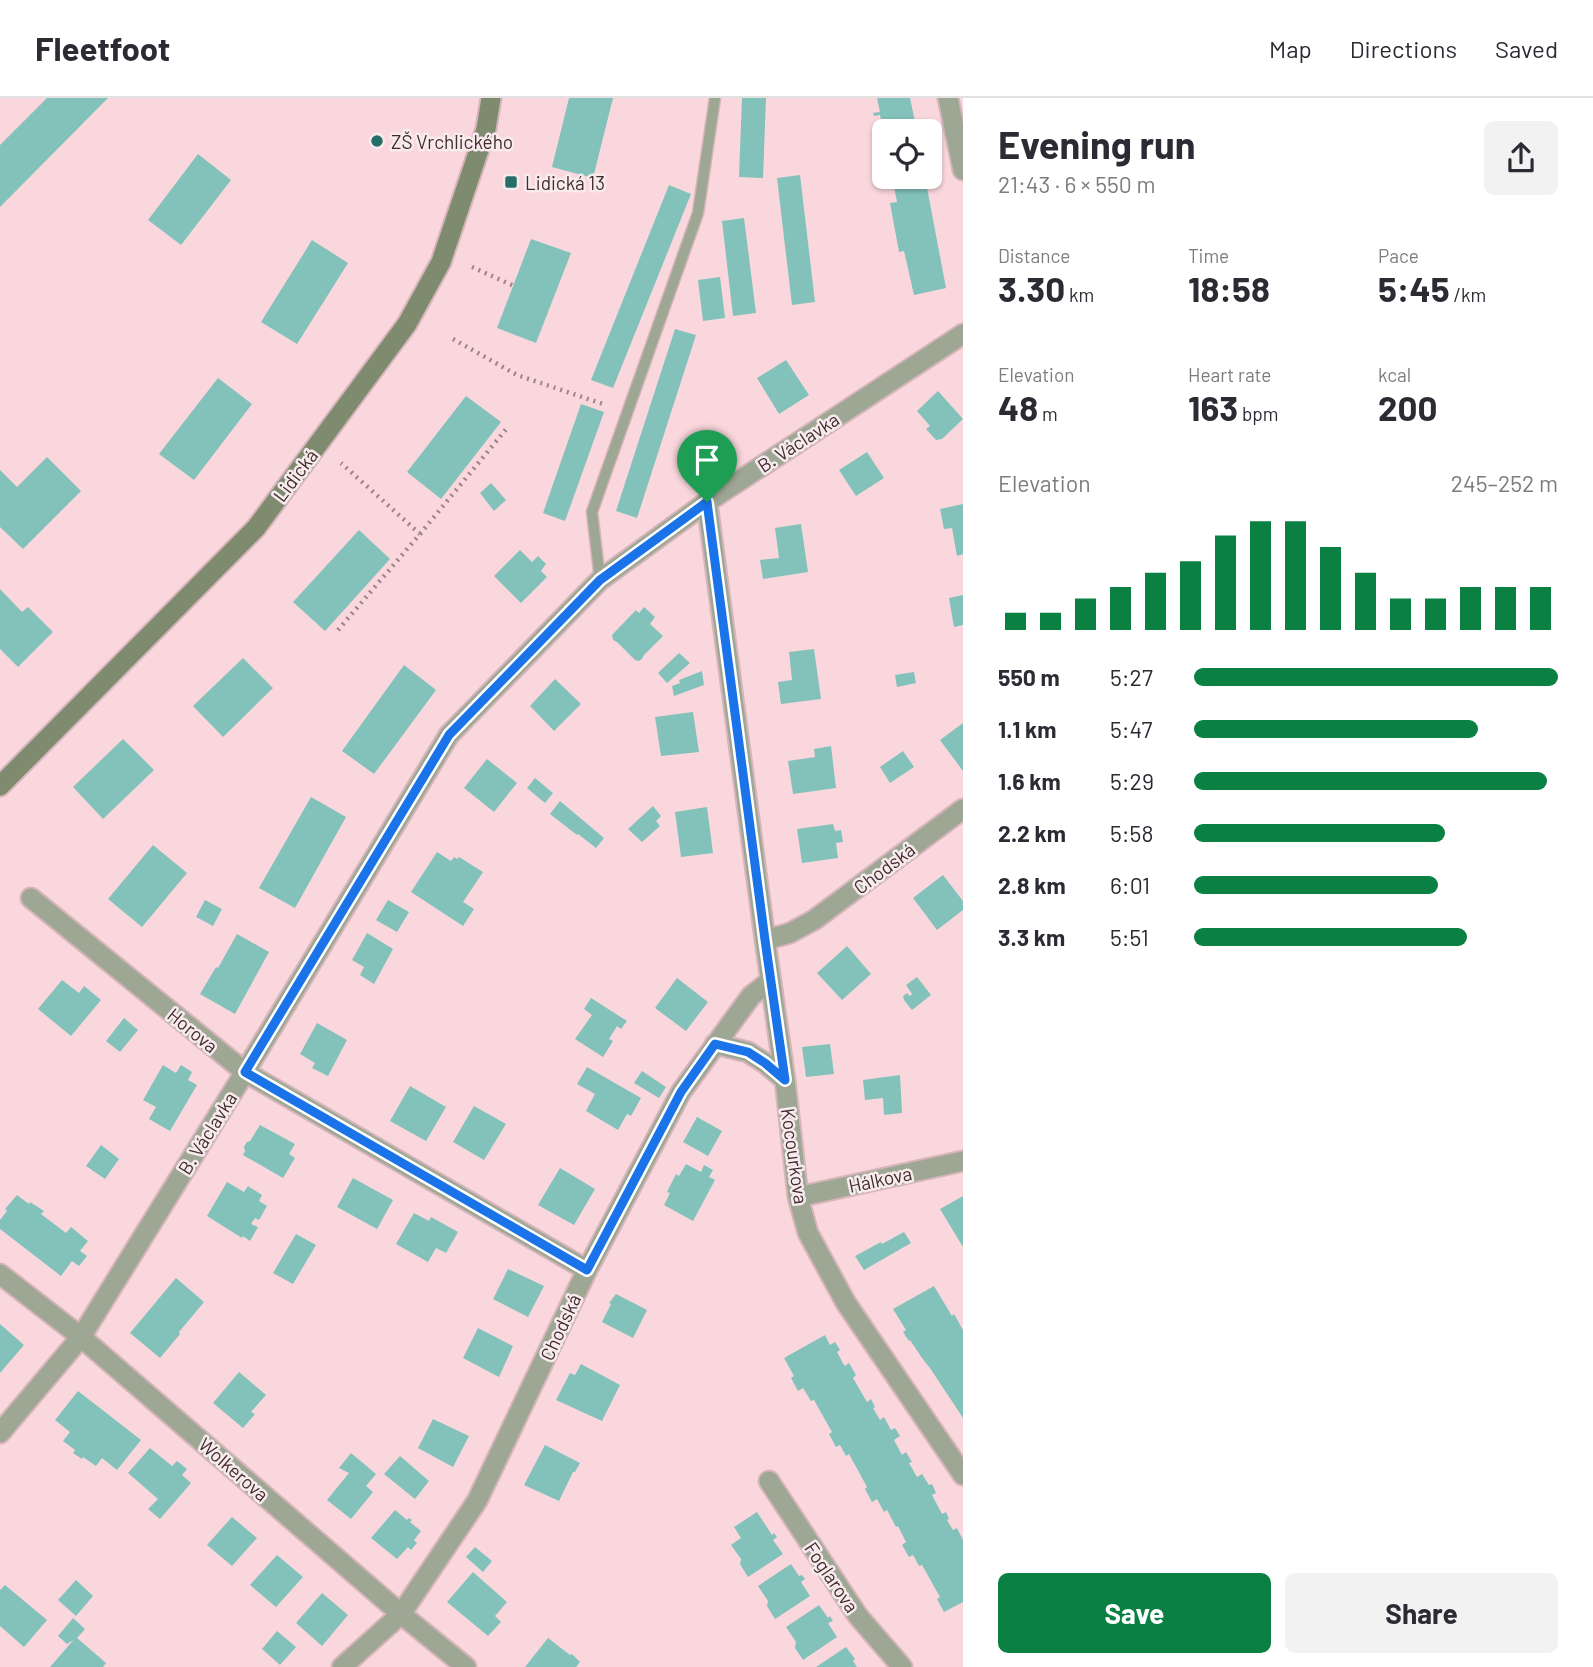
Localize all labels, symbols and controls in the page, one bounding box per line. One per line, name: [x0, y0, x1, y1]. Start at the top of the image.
text: Fleetfoot: [35, 28, 170, 68]
text: Map: [1269, 34, 1312, 63]
text: Directions: [1350, 34, 1457, 63]
text: Saved: [1495, 34, 1558, 63]
map controls: [872, 119, 942, 189]
button: locate: [872, 119, 942, 189]
text: Evening run: [998, 121, 1196, 167]
button: share: [1484, 121, 1558, 195]
place label: ZŠ Vrchlického: [391, 130, 513, 153]
marker: ZŠ Vrchlického: [369, 133, 385, 149]
text: 21:43 · 6 × 550 m: [998, 170, 1155, 198]
place label: Lidická 13: [525, 171, 605, 194]
marker: Lidická 13: [503, 174, 519, 190]
text: Distance: [998, 244, 1070, 267]
text: Time: [1188, 244, 1229, 267]
text: Pace: [1378, 244, 1419, 267]
text: 3.30: [998, 267, 1065, 309]
text: 18:58: [1188, 267, 1270, 309]
text: 5:45: [1378, 267, 1450, 309]
text: km: [1065, 283, 1094, 306]
text: /km: [1450, 283, 1486, 306]
text: Elevation: [998, 363, 1075, 386]
text: Heart rate: [1188, 363, 1271, 386]
text: kcal: [1378, 363, 1411, 386]
text: 48: [998, 386, 1038, 428]
text: 163: [1188, 386, 1238, 428]
text: 200: [1378, 386, 1438, 428]
text: m: [1038, 402, 1058, 425]
text: bpm: [1238, 402, 1278, 425]
street label: B. Václavka: [753, 407, 843, 477]
pin: [677, 430, 737, 502]
icon: arrive: [688, 441, 726, 479]
street label: Lidická: [268, 444, 322, 506]
text: Elevation: [998, 469, 1091, 497]
text: 245–252 m: [1451, 469, 1558, 497]
text: 550 m: [998, 663, 1060, 691]
text: 5:27: [1110, 663, 1153, 691]
text: 1.1 km: [998, 715, 1057, 743]
text: 5:47: [1110, 715, 1152, 743]
text: 1.6 km: [998, 767, 1061, 795]
text: 5:29: [1110, 767, 1154, 795]
text: 2.2 km: [998, 819, 1066, 847]
text: 5:58: [1110, 819, 1153, 847]
street label: Chodská: [849, 838, 919, 898]
text: 2.8 km: [998, 871, 1066, 899]
text: 6:01: [1110, 871, 1150, 899]
text: 3.3 km: [998, 923, 1065, 951]
text: 5:51: [1110, 923, 1149, 951]
street label: Horova: [163, 1003, 223, 1057]
street label: B. Václavka: [173, 1088, 241, 1178]
street label: Kocourkova: [777, 1107, 813, 1205]
street label: Hálkova: [846, 1161, 914, 1197]
street label: Chodská: [535, 1290, 585, 1364]
street label: Wolkerova: [194, 1432, 274, 1506]
street label: Foglarova: [800, 1537, 864, 1617]
button: Save: [998, 1573, 1271, 1653]
button: Share: [1285, 1573, 1558, 1653]

